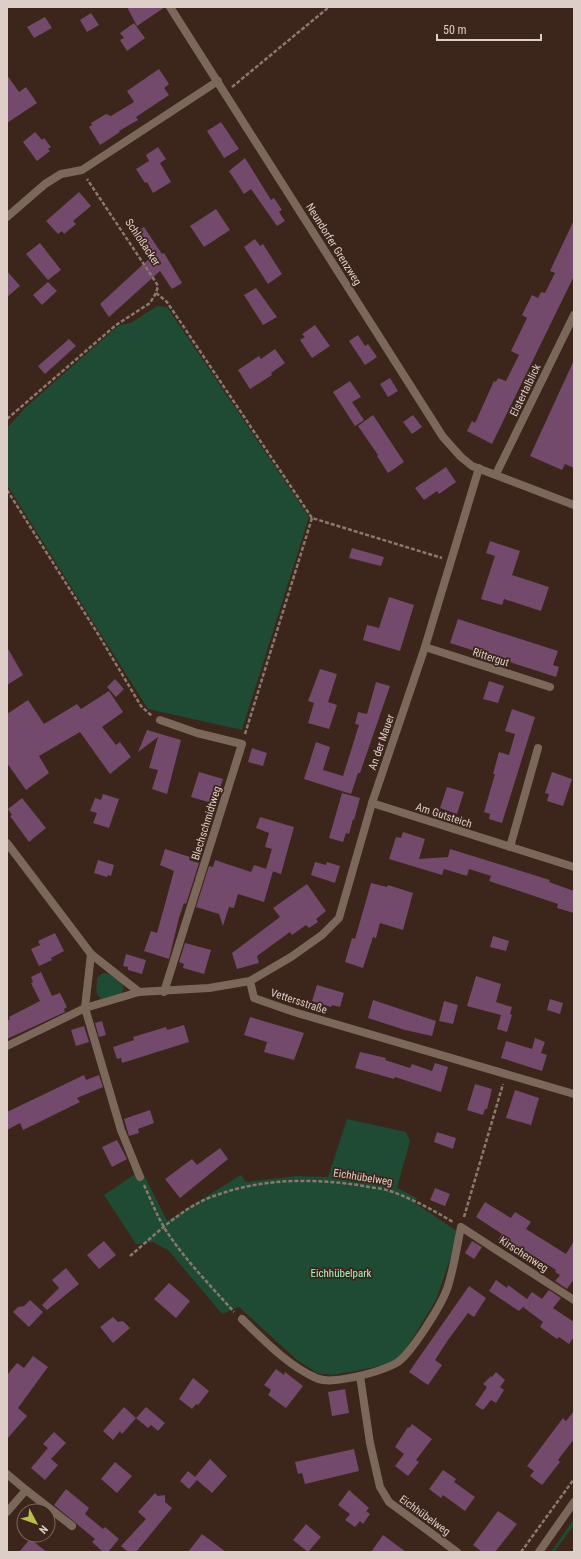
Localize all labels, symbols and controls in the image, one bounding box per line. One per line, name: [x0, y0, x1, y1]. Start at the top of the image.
scale bar: [437, 16, 541, 42]
text: 50 m: [443, 23, 467, 37]
street label: Neundorfer Grenzweg: [303, 201, 364, 288]
street label: Schloßacker: [122, 216, 163, 269]
street label: Elstertalblick: [507, 362, 544, 419]
street label: Rittergut: [471, 646, 511, 669]
street label: An der Mauer: [366, 712, 397, 772]
street label: Blechschmidtweg: [189, 785, 224, 862]
street label: Am Gutsteich: [414, 800, 474, 831]
street label: Vettersstraße: [269, 986, 329, 1017]
street label: Eichhübelweg: [332, 1166, 393, 1189]
street label: Kirschenweg: [497, 1234, 551, 1275]
park label: Eichhübelpark: [310, 1267, 372, 1280]
street label: Eichhübelweg: [397, 1493, 453, 1538]
north arrow: [16, 1503, 56, 1543]
text: N: [36, 1522, 50, 1536]

